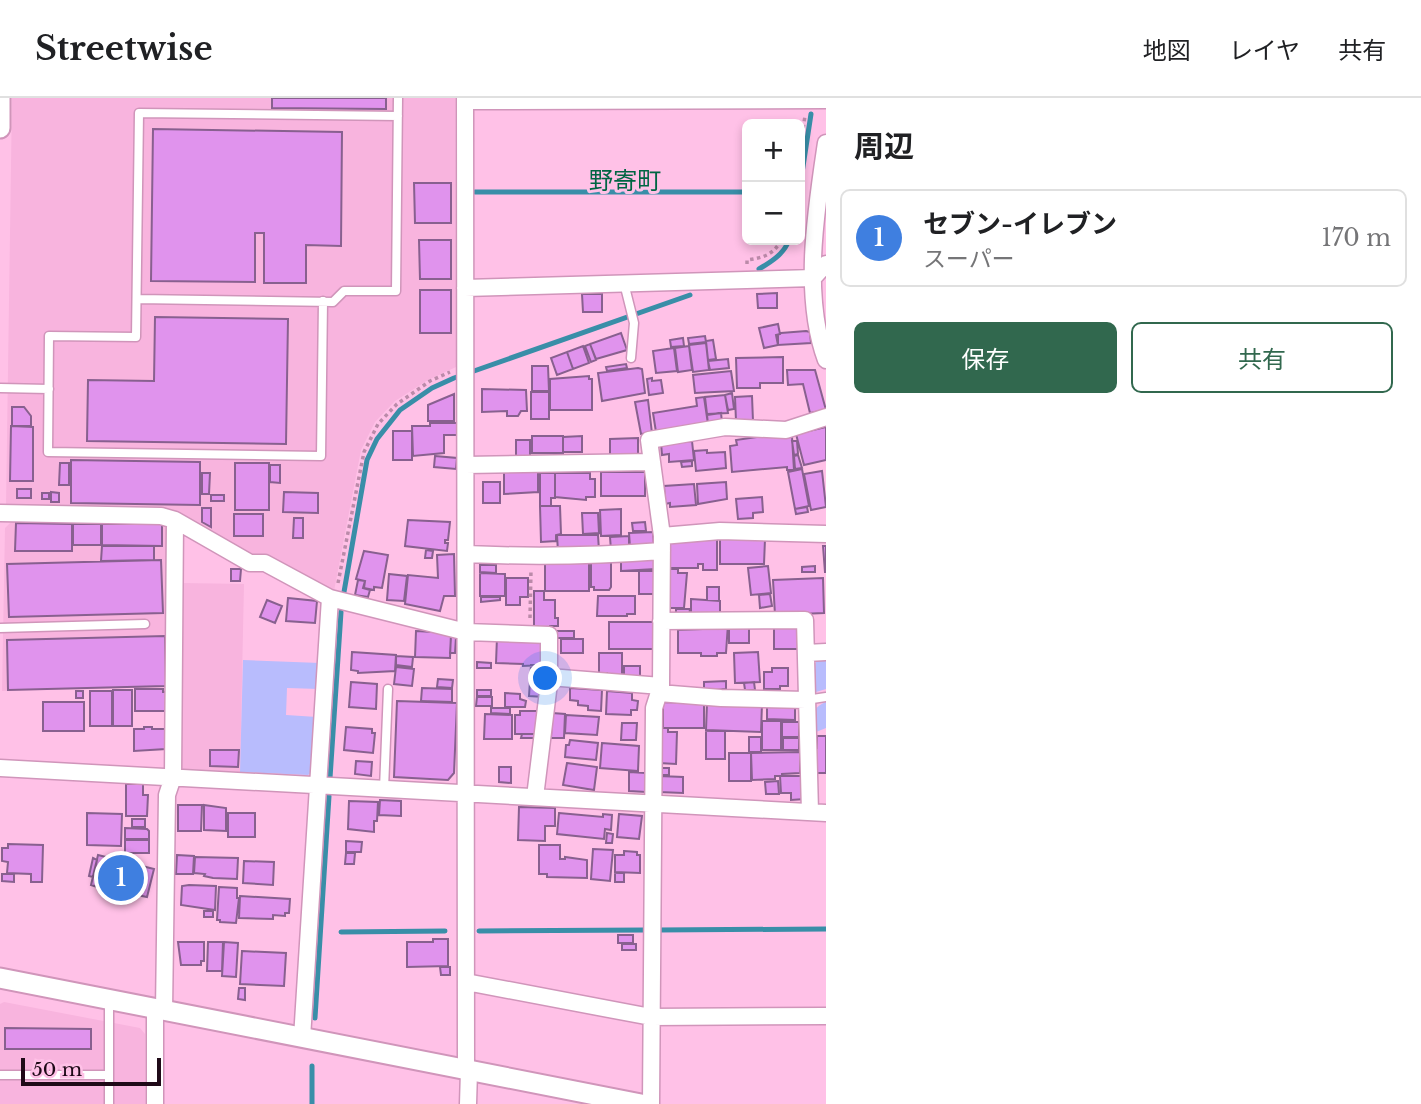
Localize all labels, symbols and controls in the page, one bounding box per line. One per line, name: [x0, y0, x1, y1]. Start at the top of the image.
text: Streetwise: [35, 28, 213, 69]
text: 地図: [1143, 36, 1191, 65]
text: レイヤ: [1229, 36, 1300, 65]
text: 共有: [1338, 36, 1386, 65]
map controls: [742, 119, 805, 245]
button: +: [742, 119, 805, 182]
text: 周辺: [854, 128, 914, 165]
district label: 野寄町: [589, 166, 661, 195]
button: −: [742, 182, 805, 245]
text: セブン-イレブン: [923, 208, 1117, 240]
text: 1: [874, 224, 884, 252]
text: 170 m: [1321, 224, 1391, 252]
text: スーパー: [923, 245, 1015, 273]
button: 保存: [854, 322, 1117, 393]
button: 共有: [1131, 322, 1393, 393]
your location: [528, 661, 562, 695]
pin: 1: [98, 852, 144, 904]
scale bar: [21, 1055, 161, 1087]
text: 50 m: [32, 1058, 82, 1081]

